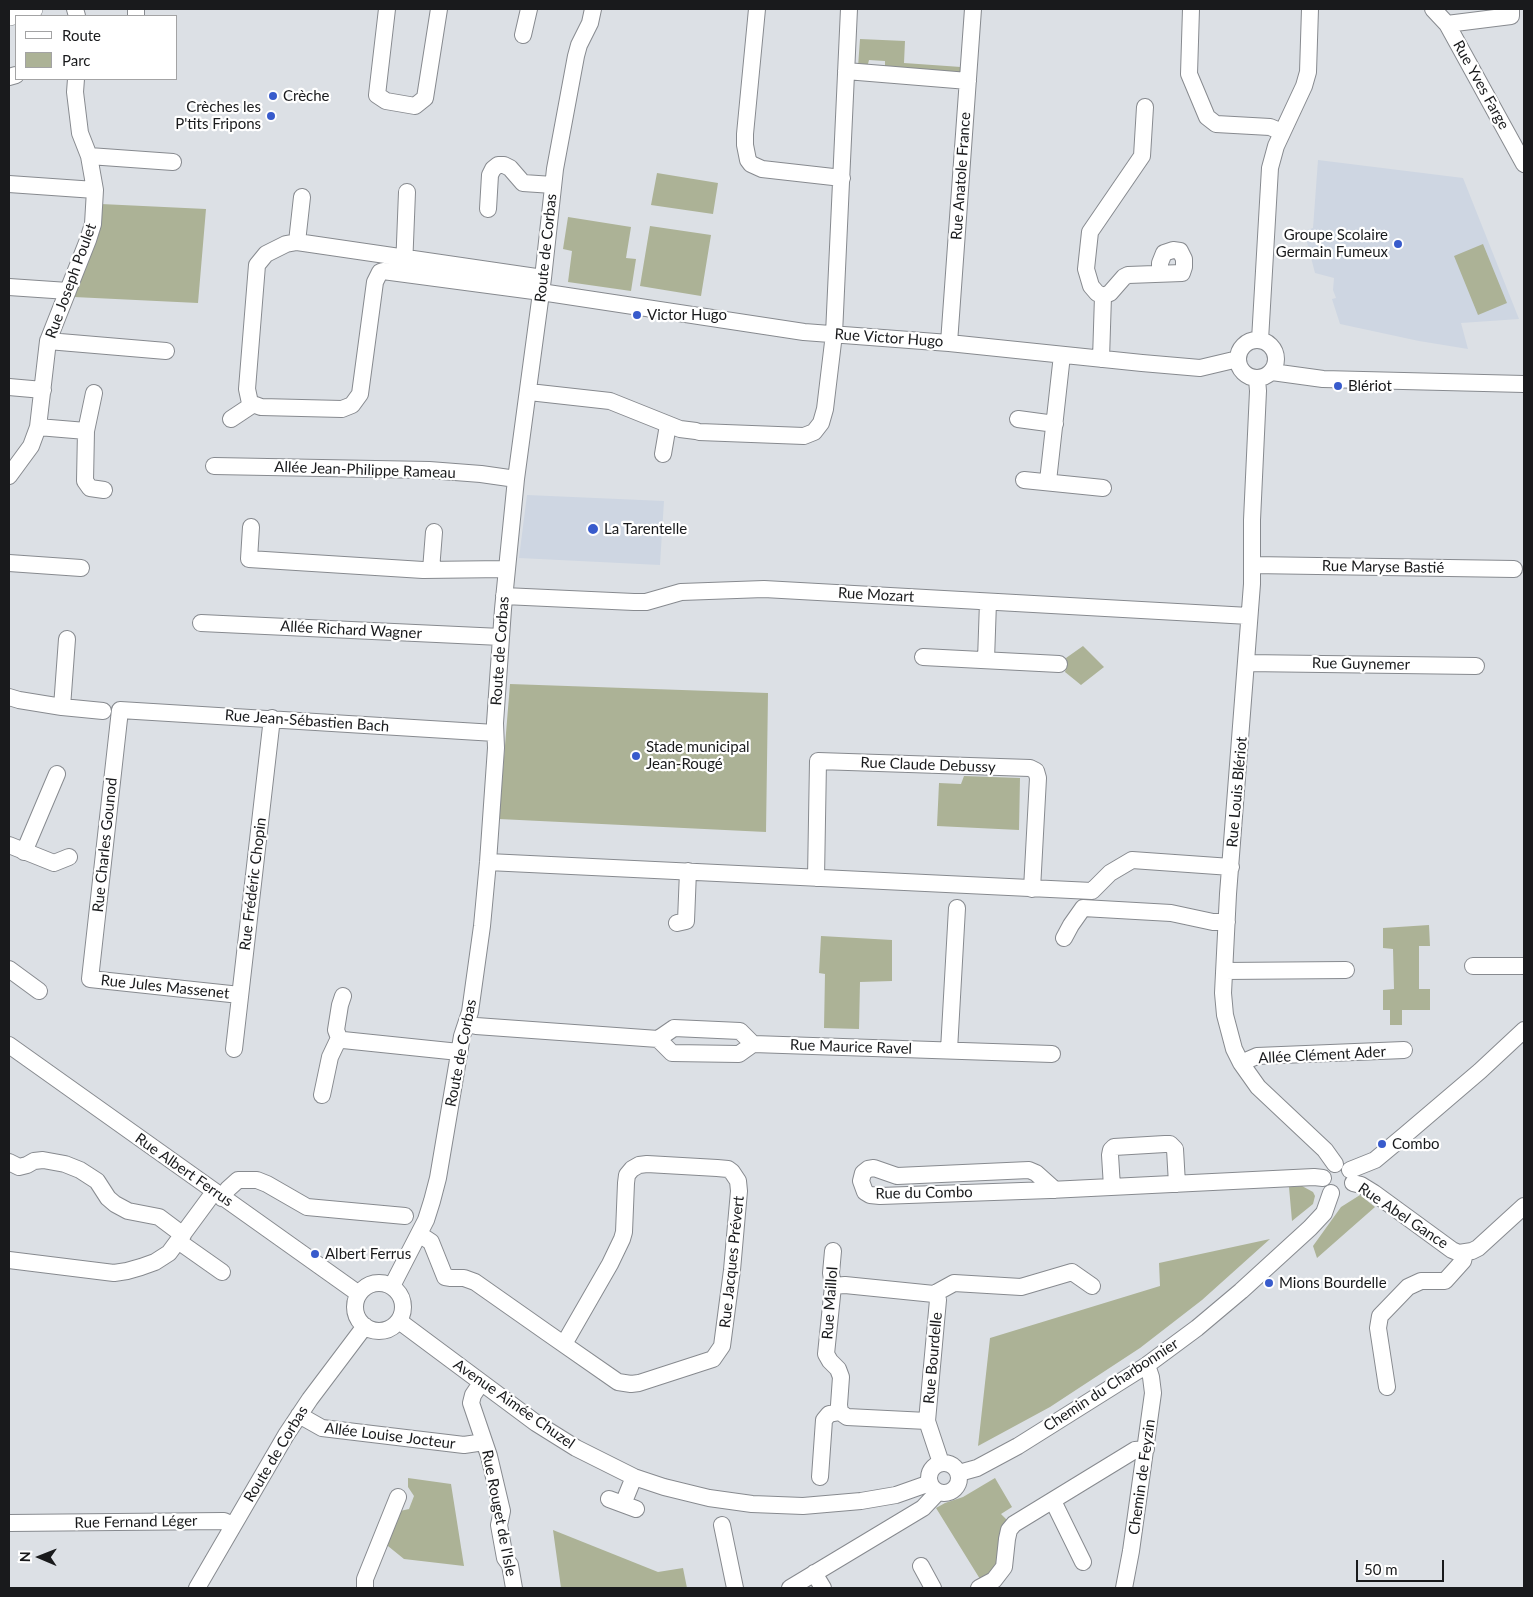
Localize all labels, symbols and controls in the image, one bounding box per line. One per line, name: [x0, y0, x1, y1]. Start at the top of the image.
legend: [15, 15, 178, 80]
text: Route: [62, 26, 101, 44]
street label: Rue Yves Farge: [1449, 37, 1513, 133]
text: Parc: [62, 51, 91, 69]
place label: Crèche: [283, 87, 329, 105]
marker: Crèche: [267, 90, 279, 102]
place label: Crèches les P'tits Fripons: [175, 98, 261, 133]
marker: Crèches les P'tits Fripons: [265, 110, 277, 122]
street label: Rue Anatole France: [948, 111, 974, 241]
street label: Route de Corbas: [531, 193, 561, 303]
street label: Rue Joseph Poulet: [42, 221, 100, 341]
place label: Groupe Scolaire Germain Fumeux: [1276, 226, 1388, 261]
marker: Groupe Scolaire Germain Fumeux: [1392, 238, 1404, 250]
place label: Victor Hugo: [647, 306, 727, 324]
marker: Victor Hugo: [631, 309, 643, 321]
street label: Rue Victor Hugo: [834, 325, 944, 351]
place label: Blériot: [1348, 377, 1392, 395]
marker: Blériot: [1332, 380, 1344, 392]
street label: Allée Jean-Philippe Rameau: [274, 458, 456, 482]
place label: La Tarentelle: [604, 520, 687, 538]
marker: La Tarentelle: [586, 522, 600, 536]
street label: Rue Maryse Bastié: [1322, 557, 1444, 577]
street label: Rue Mozart: [837, 584, 915, 606]
street label: Route de Corbas: [487, 596, 513, 706]
street label: Allée Richard Wagner: [280, 617, 422, 643]
street label: Rue Guynemer: [1312, 654, 1410, 674]
street label: Rue Jean-Sébastien Bach: [224, 706, 390, 736]
street label: Rue Louis Blériot: [1223, 736, 1251, 848]
place label: Stade municipal Jean-Rougé: [646, 738, 750, 773]
marker: Stade municipal Jean-Rougé: [630, 750, 642, 762]
street label: Rue Claude Debussy: [860, 754, 996, 776]
street label: Rue Charles Gounod: [89, 777, 121, 913]
street label: Rue Frédéric Chopin: [236, 817, 270, 951]
street label: Rue Jules Massenet: [100, 971, 230, 1003]
street label: Route de Corbas: [442, 998, 480, 1108]
street label: Rue Maurice Ravel: [790, 1036, 912, 1058]
street label: Allée Clément Ader: [1258, 1043, 1386, 1067]
street label: Rue Albert Ferrus: [132, 1130, 236, 1210]
place label: Combo: [1392, 1135, 1440, 1153]
marker: Combo: [1376, 1138, 1388, 1150]
street label: Rue Abel Gance: [1355, 1179, 1451, 1253]
street label: Rue du Combo: [875, 1183, 973, 1203]
street label: Rue Jacques Prévert: [716, 1195, 748, 1329]
place label: Albert Ferrus: [325, 1245, 411, 1263]
marker: Albert Ferrus: [309, 1248, 321, 1260]
street label: Rue Maillol: [818, 1266, 842, 1340]
place label: Mions Bourdelle: [1279, 1274, 1387, 1292]
marker: Mions Bourdelle: [1263, 1277, 1275, 1289]
street label: Rue Bourdelle: [920, 1311, 946, 1405]
street label: Chemin du Charbonnier: [1040, 1335, 1182, 1435]
street label: Avenue Aimée Chuzel: [450, 1355, 578, 1453]
street label: Route de Corbas: [240, 1403, 312, 1505]
street label: Chemin de Feyzin: [1125, 1418, 1159, 1536]
street label: Allée Louise Jocteur: [324, 1419, 456, 1453]
street label: Rue Rouget de l'Isle: [478, 1448, 520, 1578]
street label: Rue Fernand Léger: [74, 1512, 198, 1532]
north arrow: [15, 1532, 65, 1582]
scale bar: [1358, 1550, 1446, 1582]
text: N: [16, 1551, 33, 1562]
text: 50 m: [1364, 1560, 1398, 1578]

